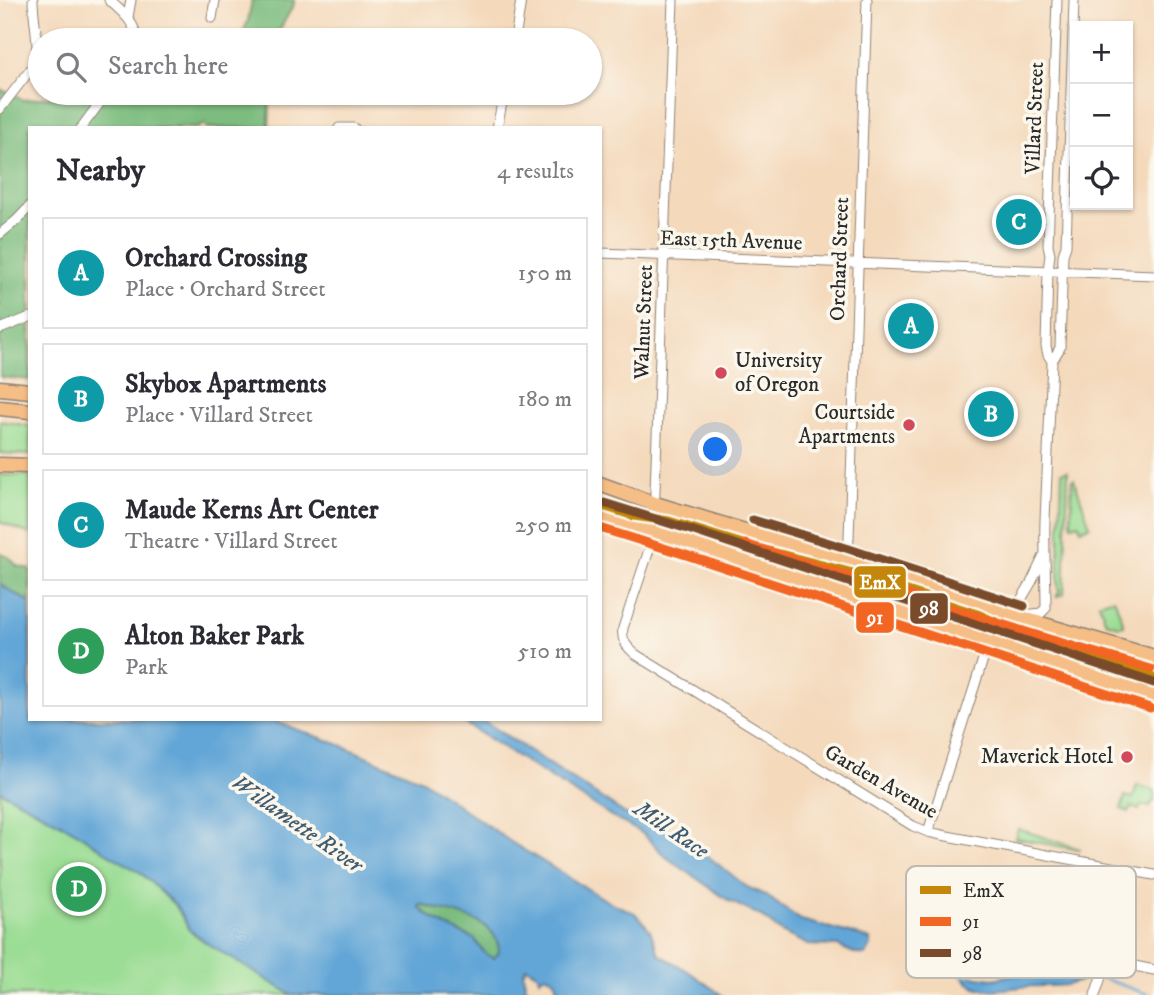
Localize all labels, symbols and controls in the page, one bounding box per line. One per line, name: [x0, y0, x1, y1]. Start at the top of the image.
map controls: [1070, 21, 1133, 210]
button: +: [1070, 21, 1133, 84]
search box: [28, 28, 602, 105]
icon: search: [52, 48, 90, 86]
text: Search here: [108, 50, 228, 83]
street label: Villard Street: [1020, 61, 1050, 176]
button: −: [1070, 84, 1133, 147]
button: locate: [1070, 147, 1133, 210]
text: Nearby: [56, 153, 145, 190]
text: 4 results: [497, 157, 574, 186]
street label: Orchard Street: [825, 196, 855, 321]
pin: C: [996, 196, 1042, 248]
street label: East 15th Avenue: [659, 226, 803, 256]
text: Orchard Crossing: [125, 242, 307, 275]
text: A: [74, 259, 88, 288]
text: 150 m: [518, 259, 572, 288]
street label: Walnut Street: [629, 264, 659, 381]
text: Place · Orchard Street: [125, 275, 326, 304]
pin: A: [888, 300, 934, 352]
place label: University of Oregon: [735, 348, 823, 398]
marker: University of Oregon: [713, 365, 729, 381]
text: Skybox Apartments: [125, 368, 326, 401]
text: B: [74, 385, 88, 414]
text: 180 m: [517, 385, 572, 414]
pin: B: [968, 388, 1014, 440]
place label: Courtside Apartments: [799, 400, 895, 450]
text: Place · Villard Street: [125, 401, 313, 430]
marker: Courtside Apartments: [901, 417, 917, 433]
your location: [698, 432, 732, 466]
text: Maude Kerns Art Center: [125, 494, 378, 527]
text: C: [73, 511, 89, 540]
text: 250 m: [515, 511, 572, 540]
text: Theatre · Villard Street: [125, 527, 338, 556]
line badge: EmX: [853, 565, 907, 599]
text: EmX: [859, 572, 901, 595]
line badge: 98: [909, 592, 949, 625]
text: 98: [918, 598, 939, 621]
line badge: 91: [855, 601, 895, 634]
text: 91: [865, 607, 883, 630]
text: Alton Baker Park: [125, 620, 304, 653]
text: D: [72, 637, 90, 666]
text: 510 m: [518, 637, 572, 666]
text: Park: [125, 653, 168, 682]
street label: Garden Avenue: [820, 739, 943, 825]
place label: Maverick Hotel: [981, 744, 1114, 770]
marker: Maverick Hotel: [1119, 749, 1135, 765]
water label: Willamette River: [226, 768, 369, 881]
water label: Mill Race: [626, 793, 715, 866]
pin: D: [56, 863, 102, 915]
legend: [906, 866, 1136, 978]
text: EmX: [963, 880, 1005, 903]
text: 91: [962, 911, 979, 934]
text: 98: [962, 943, 982, 966]

